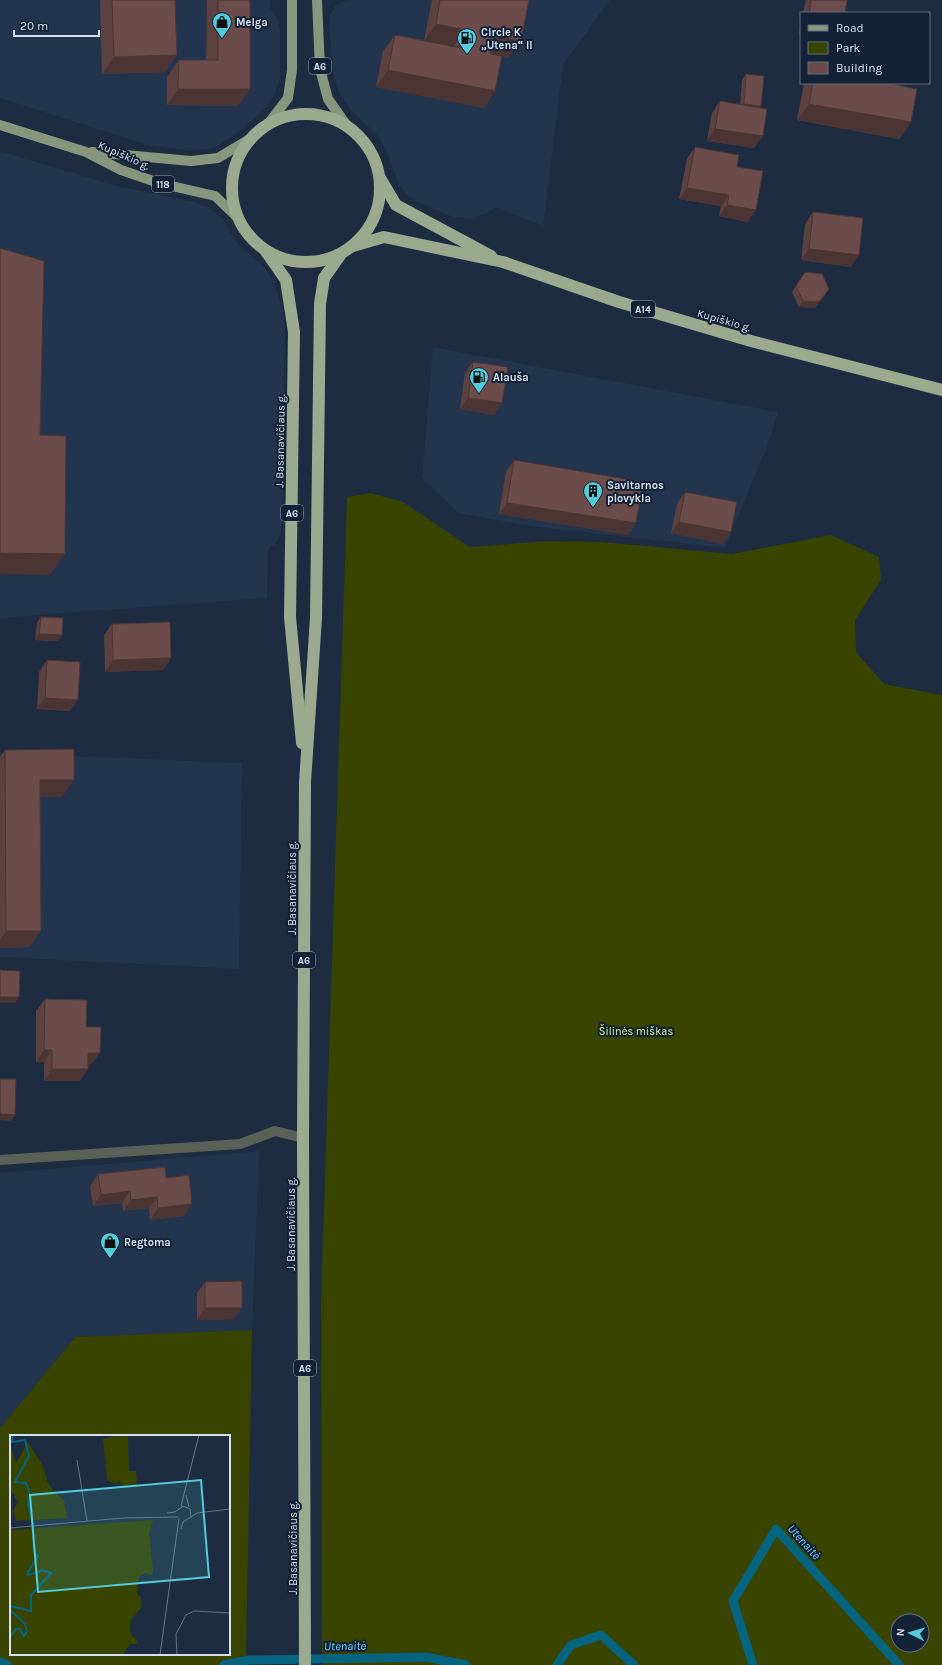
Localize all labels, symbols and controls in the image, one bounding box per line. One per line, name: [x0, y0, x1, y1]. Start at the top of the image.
shop icon: Melga: [211, 11, 233, 39]
scale bar: [14, 12, 99, 38]
legend: [800, 12, 930, 84]
place label: Melga: [236, 16, 268, 29]
text: 20 m: [20, 19, 48, 33]
text: Road: [836, 21, 864, 35]
place label: Circle K „Utena“ II: [481, 26, 533, 52]
fuel station icon: Circle K „Utena“ II: [456, 27, 478, 55]
text: Park: [836, 41, 861, 55]
road number: A6: [309, 58, 331, 74]
text: Building: [836, 61, 883, 75]
street label: Kupiškio g.: [96, 138, 152, 173]
road number: 118: [152, 176, 174, 192]
road number: A14: [631, 301, 655, 317]
street label: Kupiškio g.: [696, 307, 752, 334]
fuel station icon: Alauša: [468, 366, 490, 394]
place label: Alauša: [493, 371, 529, 384]
street label: J. Basanavičiaus g.: [273, 394, 288, 488]
place label: Savitarnos plovykla: [607, 479, 664, 505]
building icon: Savitarnos plovykla: [582, 480, 604, 508]
road number: A6: [281, 505, 303, 521]
street label: J. Basanavičiaus g.: [286, 841, 299, 935]
road number: A6: [293, 952, 315, 968]
park label: Šilinės miškas: [599, 1023, 673, 1038]
street label: J. Basanavičiaus g.: [285, 1177, 298, 1271]
shop icon: Regtoma: [99, 1231, 121, 1259]
place label: Regtoma: [124, 1236, 171, 1249]
road number: A6: [294, 1360, 316, 1376]
inset map: [10, 1435, 230, 1655]
street label: J. Basanavičiaus g.: [287, 1501, 300, 1595]
water label: Utenaitė: [785, 1522, 824, 1563]
north arrow: [890, 1613, 930, 1653]
text: N: [894, 1628, 907, 1637]
water label: Utenaitė: [324, 1639, 367, 1653]

